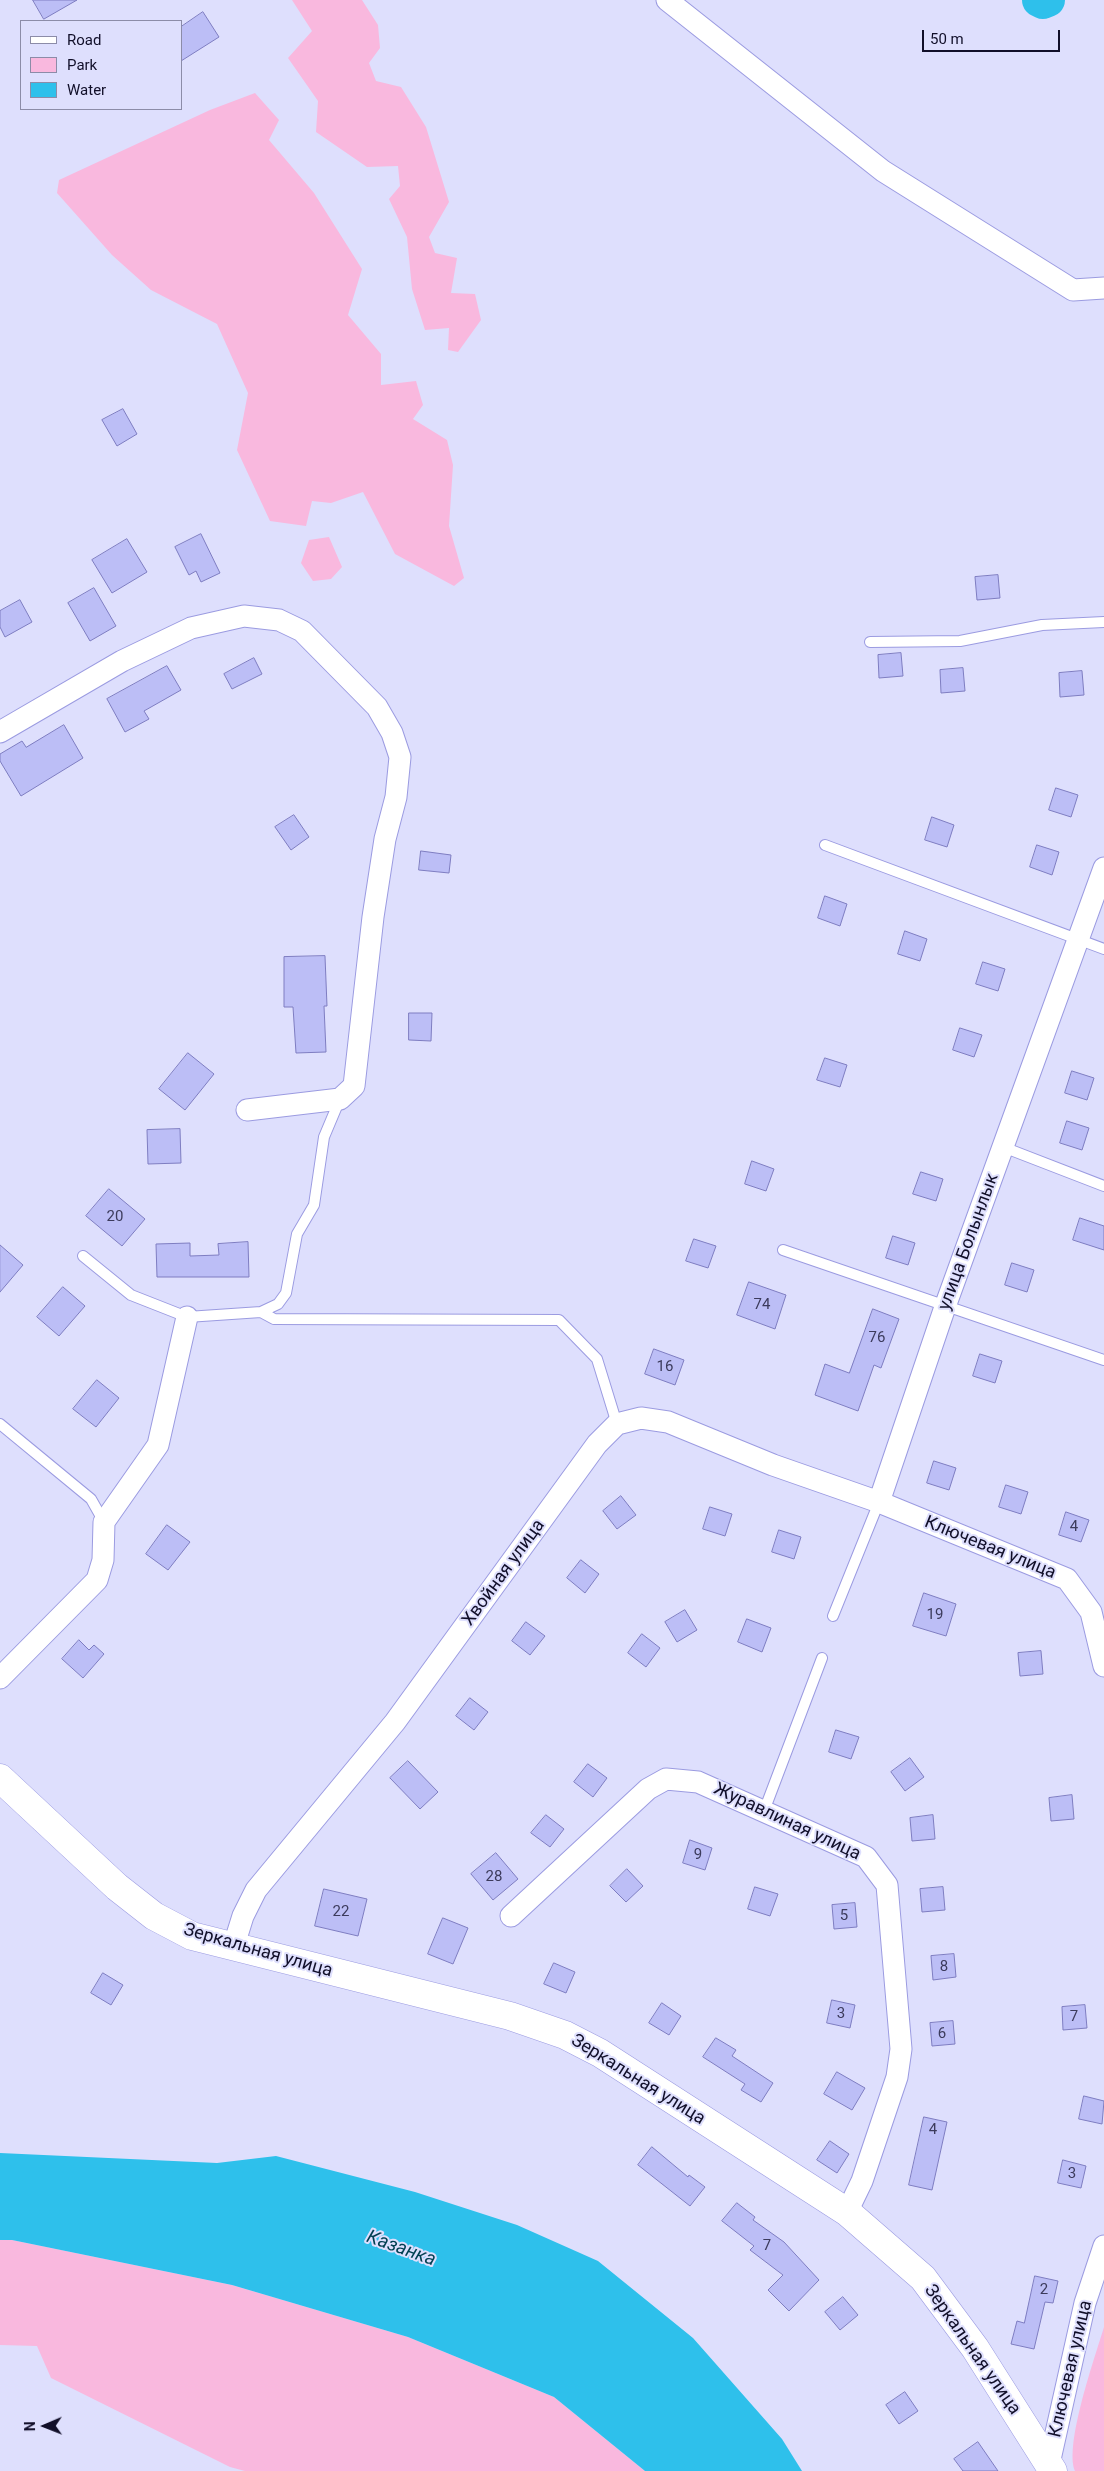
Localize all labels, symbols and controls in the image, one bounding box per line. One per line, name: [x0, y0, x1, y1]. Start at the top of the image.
legend: [20, 20, 182, 110]
scale bar: [924, 20, 1062, 52]
text: 50 m: [930, 30, 964, 48]
text: Road: [67, 31, 101, 49]
text: Park: [67, 56, 97, 74]
text: Water: [67, 81, 106, 99]
street label: улица Болынлык: [934, 1171, 1004, 1313]
house number: 20: [107, 1208, 123, 1226]
house number: 74: [754, 1296, 770, 1314]
house number: 76: [869, 1329, 885, 1347]
house number: 16: [657, 1358, 673, 1376]
street label: Ключевая улица: [921, 1512, 1059, 1584]
street label: Хвойная улица: [458, 1516, 550, 1630]
house number: 4: [1070, 1518, 1078, 1536]
house number: 19: [927, 1606, 943, 1624]
street label: Журавлиная улица: [710, 1779, 864, 1865]
house number: 9: [694, 1846, 702, 1864]
house number: 28: [486, 1868, 502, 1886]
house number: 22: [333, 1903, 349, 1921]
house number: 5: [840, 1907, 848, 1925]
street label: Зеркальная улица: [181, 1919, 335, 1983]
house number: 8: [940, 1958, 948, 1976]
house number: 3: [837, 2005, 845, 2023]
house number: 7: [1070, 2008, 1078, 2026]
house number: 6: [938, 2025, 946, 2043]
street label: Зеркальная улица: [567, 2030, 709, 2130]
house number: 4: [929, 2121, 937, 2139]
house number: 3: [1068, 2165, 1076, 2183]
water label: Казанка: [363, 2226, 439, 2272]
house number: 7: [763, 2237, 771, 2255]
street label: Зеркальная улица: [919, 2281, 1025, 2419]
house number: 2: [1040, 2281, 1048, 2299]
street label: Ключевая улица: [1045, 2298, 1097, 2440]
north arrow: [20, 2401, 70, 2451]
text: N: [22, 2421, 38, 2431]

